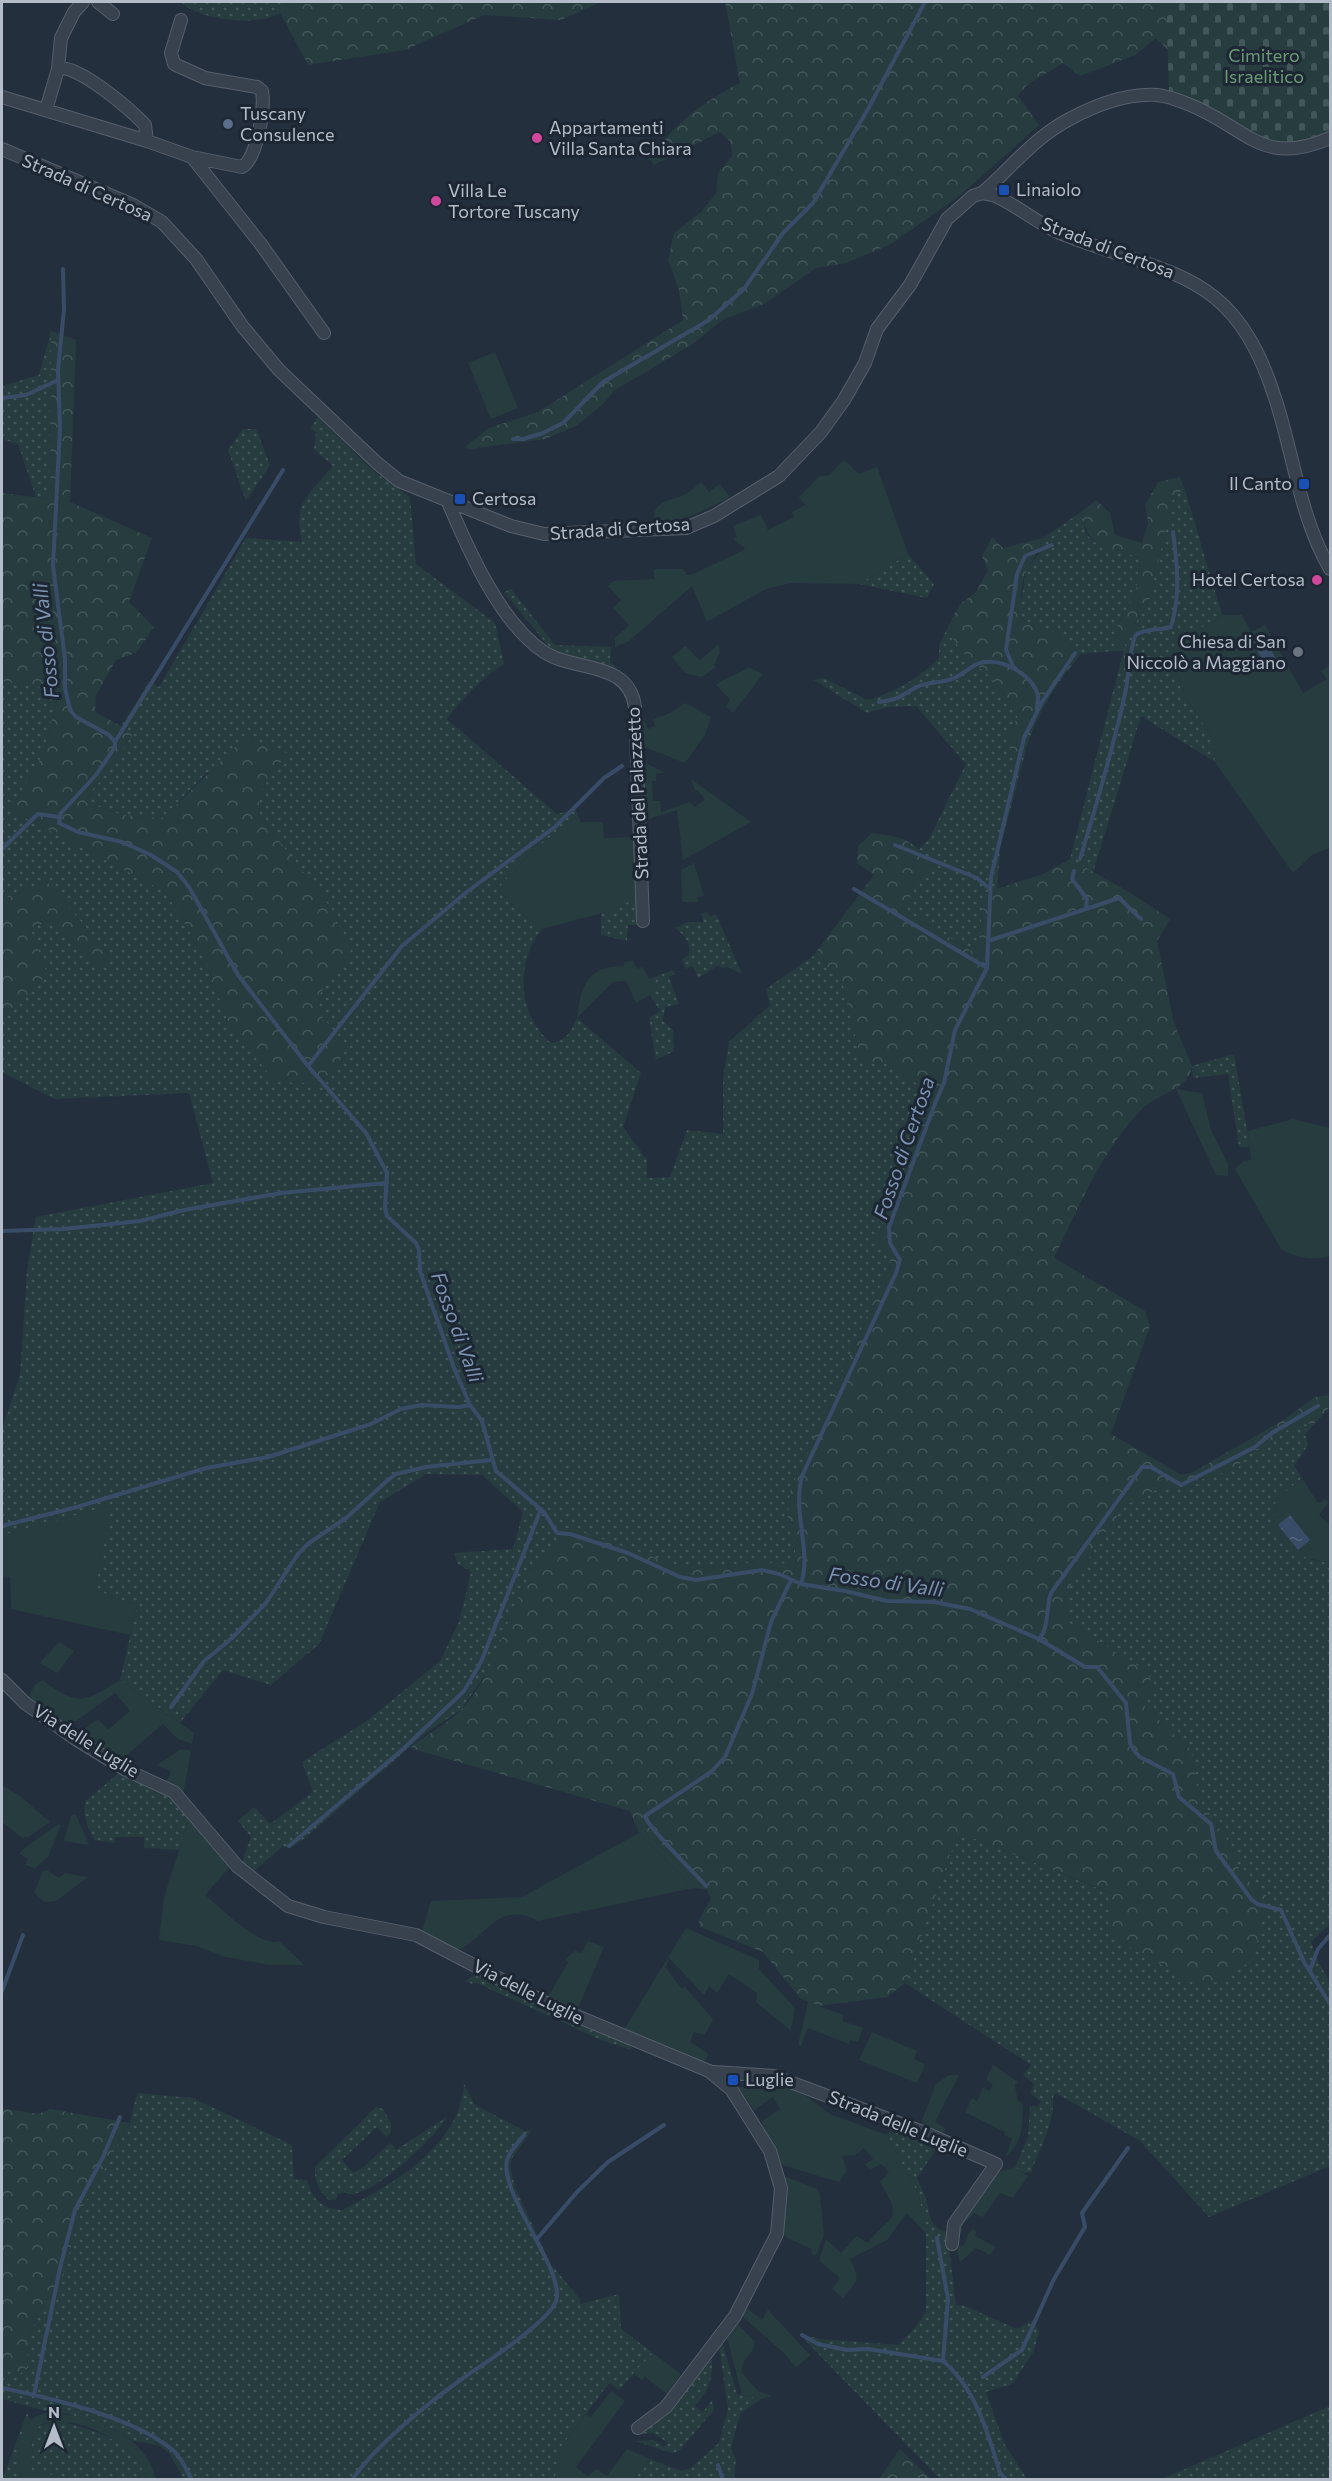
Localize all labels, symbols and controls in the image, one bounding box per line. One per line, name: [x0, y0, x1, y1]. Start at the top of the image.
park label: Cimitero Israelitico: [1224, 44, 1304, 87]
place label: Tuscany Consulence: [240, 102, 334, 145]
place label: Appartamenti Villa Santa Chiara: [549, 116, 692, 159]
marker: Tuscany Consulence: [221, 117, 235, 131]
marker: Appartamenti Villa Santa Chiara: [530, 131, 544, 145]
street label: Strada di Certosa: [19, 148, 156, 226]
place label: Linaiolo: [1016, 178, 1081, 200]
place label: Villa Le Tortore Tuscany: [448, 179, 580, 222]
marker: Linaiolo: [997, 183, 1011, 197]
marker: Villa Le Tortore Tuscany: [429, 194, 443, 208]
street label: Strada di Certosa: [1039, 212, 1178, 282]
place label: Il Canto: [1229, 472, 1292, 494]
marker: Il Canto: [1297, 477, 1311, 491]
place label: Certosa: [472, 487, 536, 509]
marker: Certosa: [453, 492, 467, 506]
street label: Strada di Certosa: [549, 512, 691, 544]
place label: Hotel Certosa: [1192, 568, 1305, 590]
marker: Hotel Certosa: [1310, 573, 1324, 587]
water label: Fosso di Valli: [27, 581, 63, 700]
place label: Chiesa di San Niccolò a Maggiano: [1127, 630, 1286, 673]
marker: Chiesa di San Niccolò a Maggiano: [1291, 645, 1305, 659]
street label: Strada del Palazzetto: [621, 706, 653, 880]
water label: Fosso di Certosa: [867, 1073, 939, 1222]
water label: Fosso di Valli: [427, 1268, 489, 1386]
water label: Fosso di Valli: [827, 1561, 946, 1601]
street label: Via delle Luglie: [30, 1699, 144, 1781]
street label: Via delle Luglie: [470, 1954, 587, 2028]
place label: Luglie: [745, 2068, 794, 2090]
marker: Luglie: [726, 2073, 740, 2087]
street label: Strada delle Luglie: [826, 2085, 971, 2161]
north arrow: [24, 2397, 84, 2457]
text: N: [48, 2402, 60, 2421]

